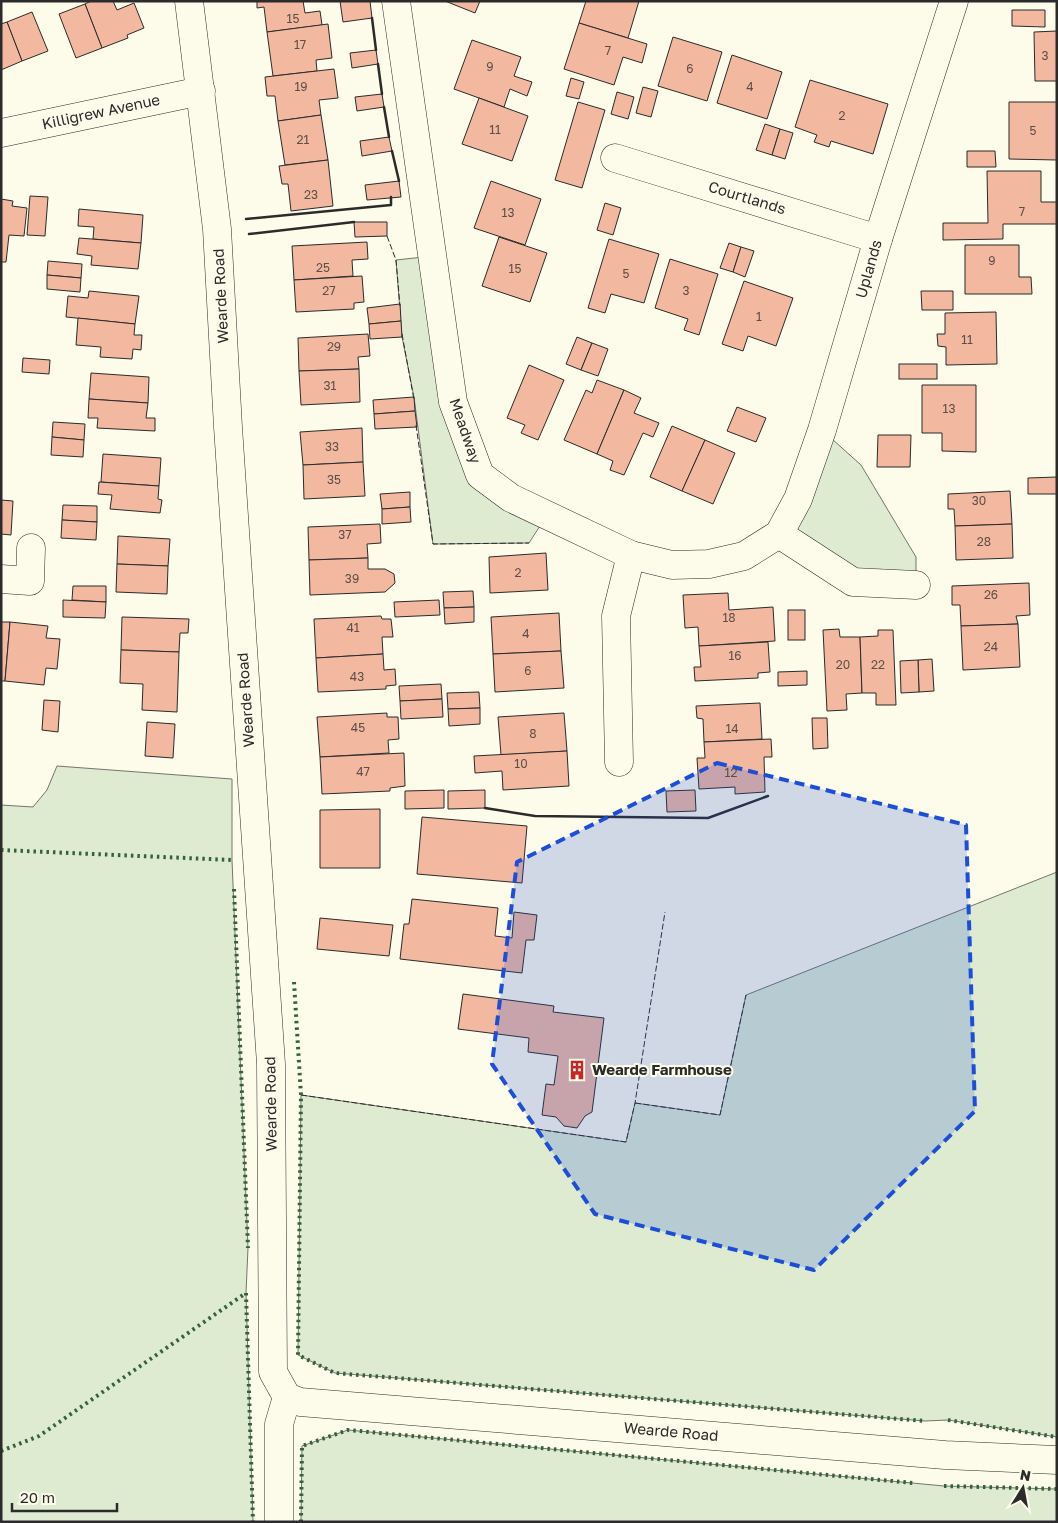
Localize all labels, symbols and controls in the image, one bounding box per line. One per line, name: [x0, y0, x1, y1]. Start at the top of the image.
house number: 15: [287, 11, 299, 26]
house number: 17: [294, 37, 306, 52]
house number: 7: [605, 43, 611, 58]
house number: 3: [1041, 48, 1049, 63]
house number: 9: [486, 59, 494, 74]
house number: 6: [686, 61, 694, 76]
house number: 19: [294, 79, 308, 94]
house number: 4: [746, 79, 754, 94]
street label: Killigrew Avenue: [40, 90, 162, 132]
house number: 2: [839, 108, 846, 123]
house number: 11: [489, 122, 501, 137]
house number: 5: [1030, 123, 1037, 138]
house number: 21: [297, 132, 310, 147]
street label: Courtlands: [706, 177, 788, 217]
house number: 23: [304, 187, 318, 202]
house number: 7: [1019, 204, 1025, 219]
house number: 13: [502, 205, 514, 220]
street label: Uplands: [851, 237, 885, 300]
street label: Wearde Road: [209, 248, 231, 344]
house number: 9: [988, 253, 996, 268]
house number: 25: [316, 260, 330, 275]
house number: 15: [509, 261, 521, 276]
house number: 5: [623, 266, 630, 281]
house number: 27: [322, 283, 336, 298]
house number: 3: [682, 283, 690, 298]
house number: 1: [756, 309, 762, 324]
house number: 11: [961, 332, 973, 347]
house number: 29: [327, 339, 341, 354]
house number: 31: [324, 378, 337, 393]
street label: Meadway: [446, 396, 486, 466]
house number: 13: [943, 401, 955, 416]
house number: 33: [325, 439, 339, 454]
house number: 35: [327, 472, 341, 487]
house number: 30: [972, 493, 986, 508]
house number: 37: [338, 527, 352, 542]
house number: 28: [977, 534, 991, 549]
house number: 2: [515, 565, 522, 580]
house number: 39: [345, 571, 359, 586]
house number: 26: [984, 587, 998, 602]
house number: 18: [722, 610, 736, 625]
house number: 41: [346, 620, 360, 635]
house number: 4: [522, 626, 530, 641]
house number: 24: [984, 639, 998, 654]
house number: 16: [728, 648, 742, 663]
street label: Wearde Road: [233, 652, 257, 748]
house number: 20: [836, 657, 850, 672]
house number: 22: [871, 657, 885, 672]
house number: 6: [524, 663, 532, 678]
house number: 43: [350, 669, 364, 684]
house number: 45: [351, 720, 365, 735]
house number: 14: [725, 721, 739, 736]
house number: 8: [529, 726, 537, 741]
house number: 10: [514, 756, 528, 771]
house number: 47: [356, 764, 370, 779]
house number: 12: [725, 765, 737, 780]
street label: Wearde Road: [260, 1056, 280, 1152]
building icon: Wearde Farmhouse: [566, 1059, 588, 1081]
place label: Wearde Farmhouse: [592, 1060, 732, 1078]
street label: Wearde Road: [623, 1418, 719, 1444]
north arrow: [998, 1463, 1048, 1513]
text: N: [1019, 1465, 1032, 1484]
scale bar: [12, 1480, 118, 1512]
text: 20 m: [20, 1488, 55, 1506]

